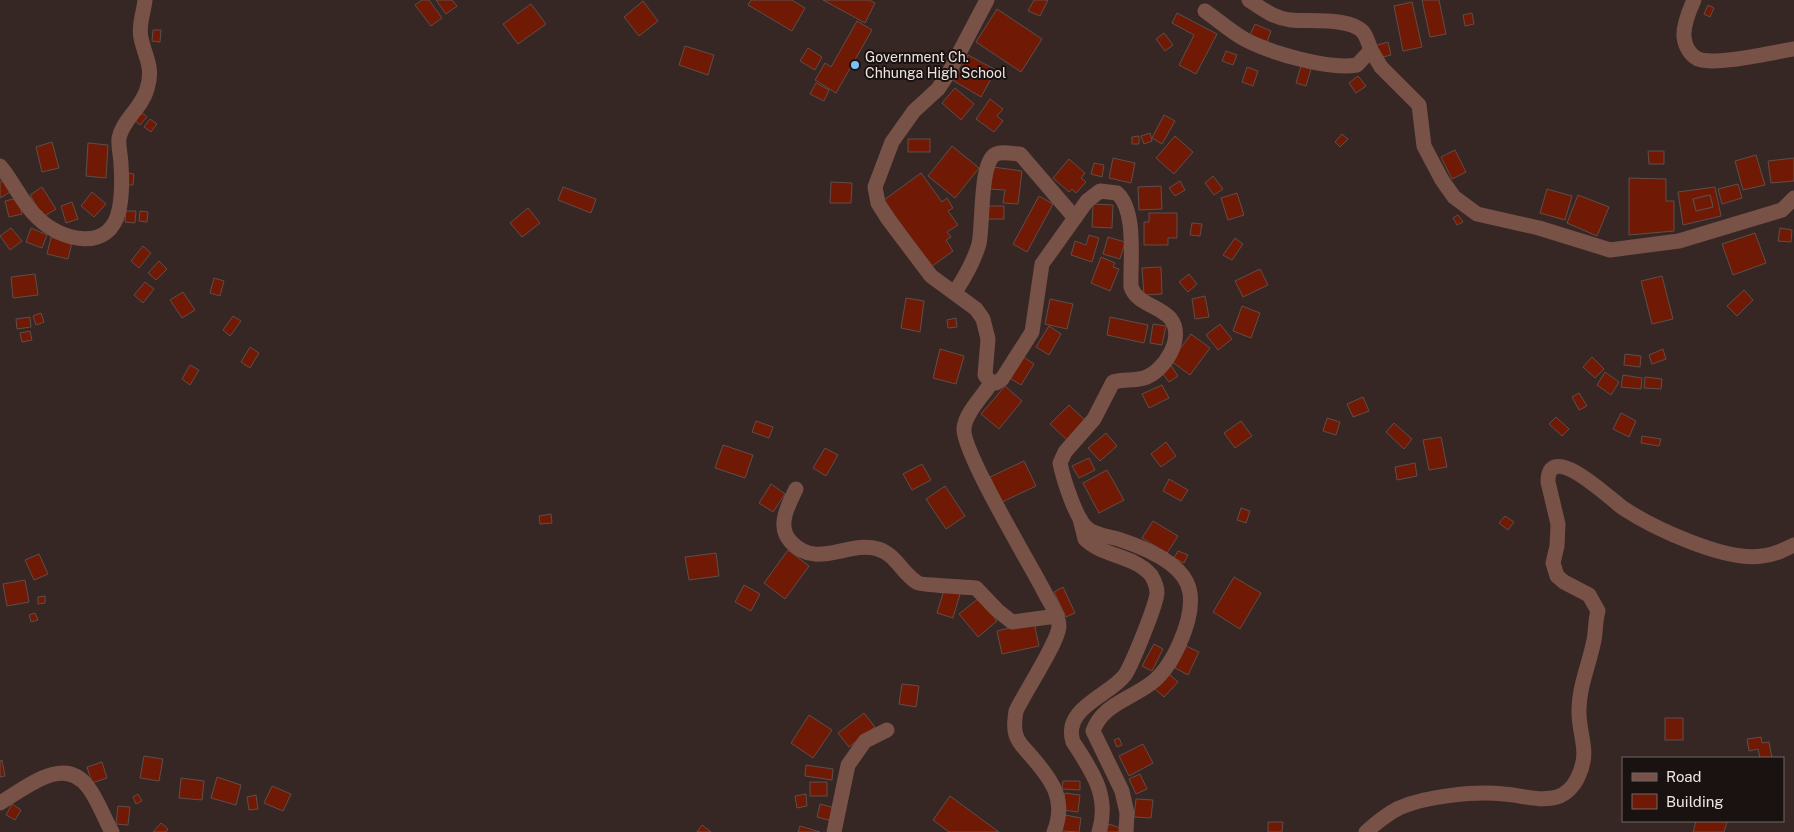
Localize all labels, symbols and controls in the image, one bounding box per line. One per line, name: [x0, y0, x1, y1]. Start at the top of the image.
place label: Government Ch. Chhunga High School: [865, 49, 1006, 81]
marker: Government Ch. Chhunga High School: [849, 59, 861, 71]
legend: [1622, 757, 1784, 822]
text: Road: [1666, 768, 1702, 785]
text: Building: [1666, 793, 1724, 810]

